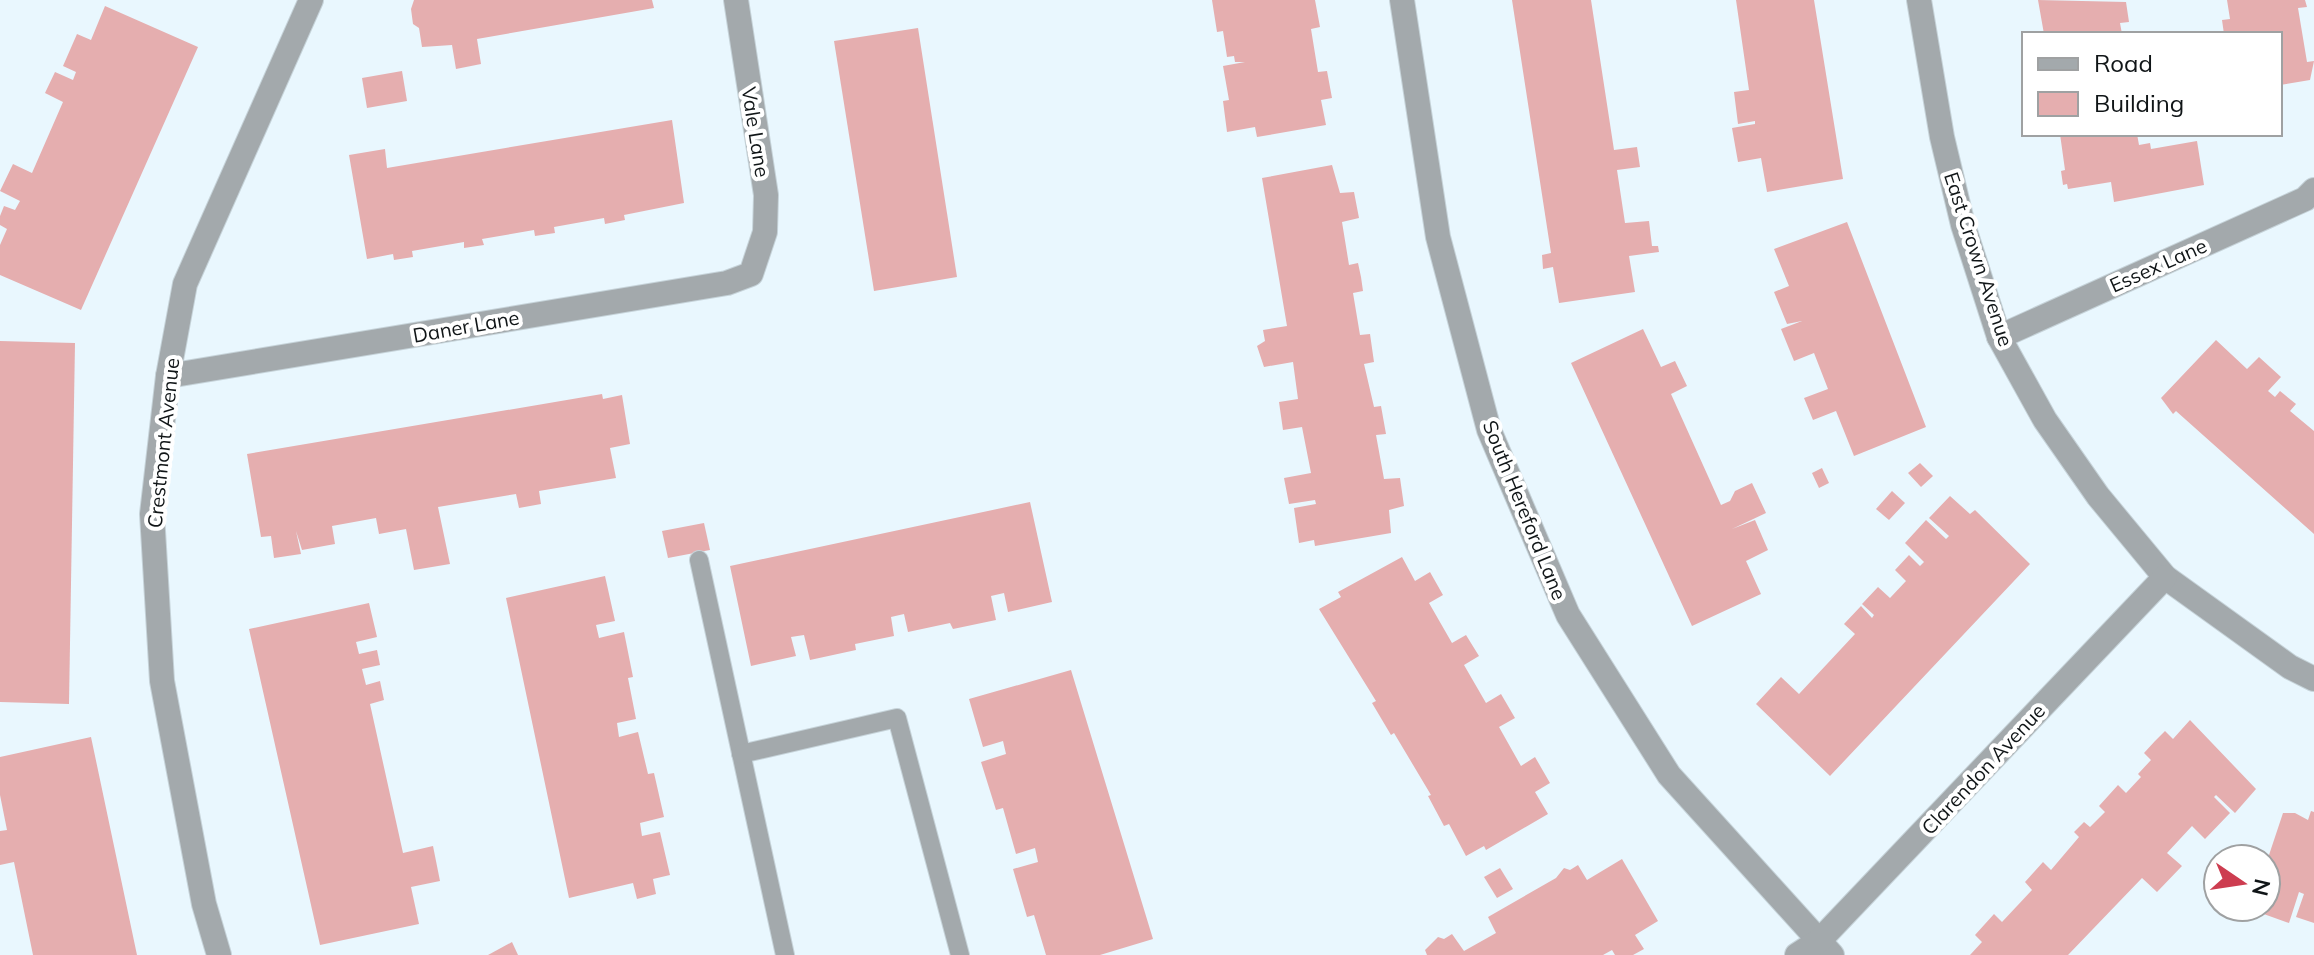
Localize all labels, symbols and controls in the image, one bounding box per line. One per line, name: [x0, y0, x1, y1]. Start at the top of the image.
legend: [2022, 32, 2282, 136]
text: Road: [2094, 48, 2153, 78]
street label: Vale Lane: [737, 85, 775, 179]
text: Building: [2094, 88, 2184, 118]
street label: East Crown Avenue: [1939, 169, 2019, 349]
street label: Essex Lane: [2106, 232, 2210, 298]
street label: Daner Lane: [411, 304, 521, 348]
street label: Crestmont Avenue: [142, 357, 184, 529]
street label: South Hereford Lane: [1478, 417, 1572, 603]
street label: Clarendon Avenue: [1916, 698, 2050, 840]
north arrow: [2202, 843, 2282, 923]
text: N: [2246, 876, 2277, 899]

